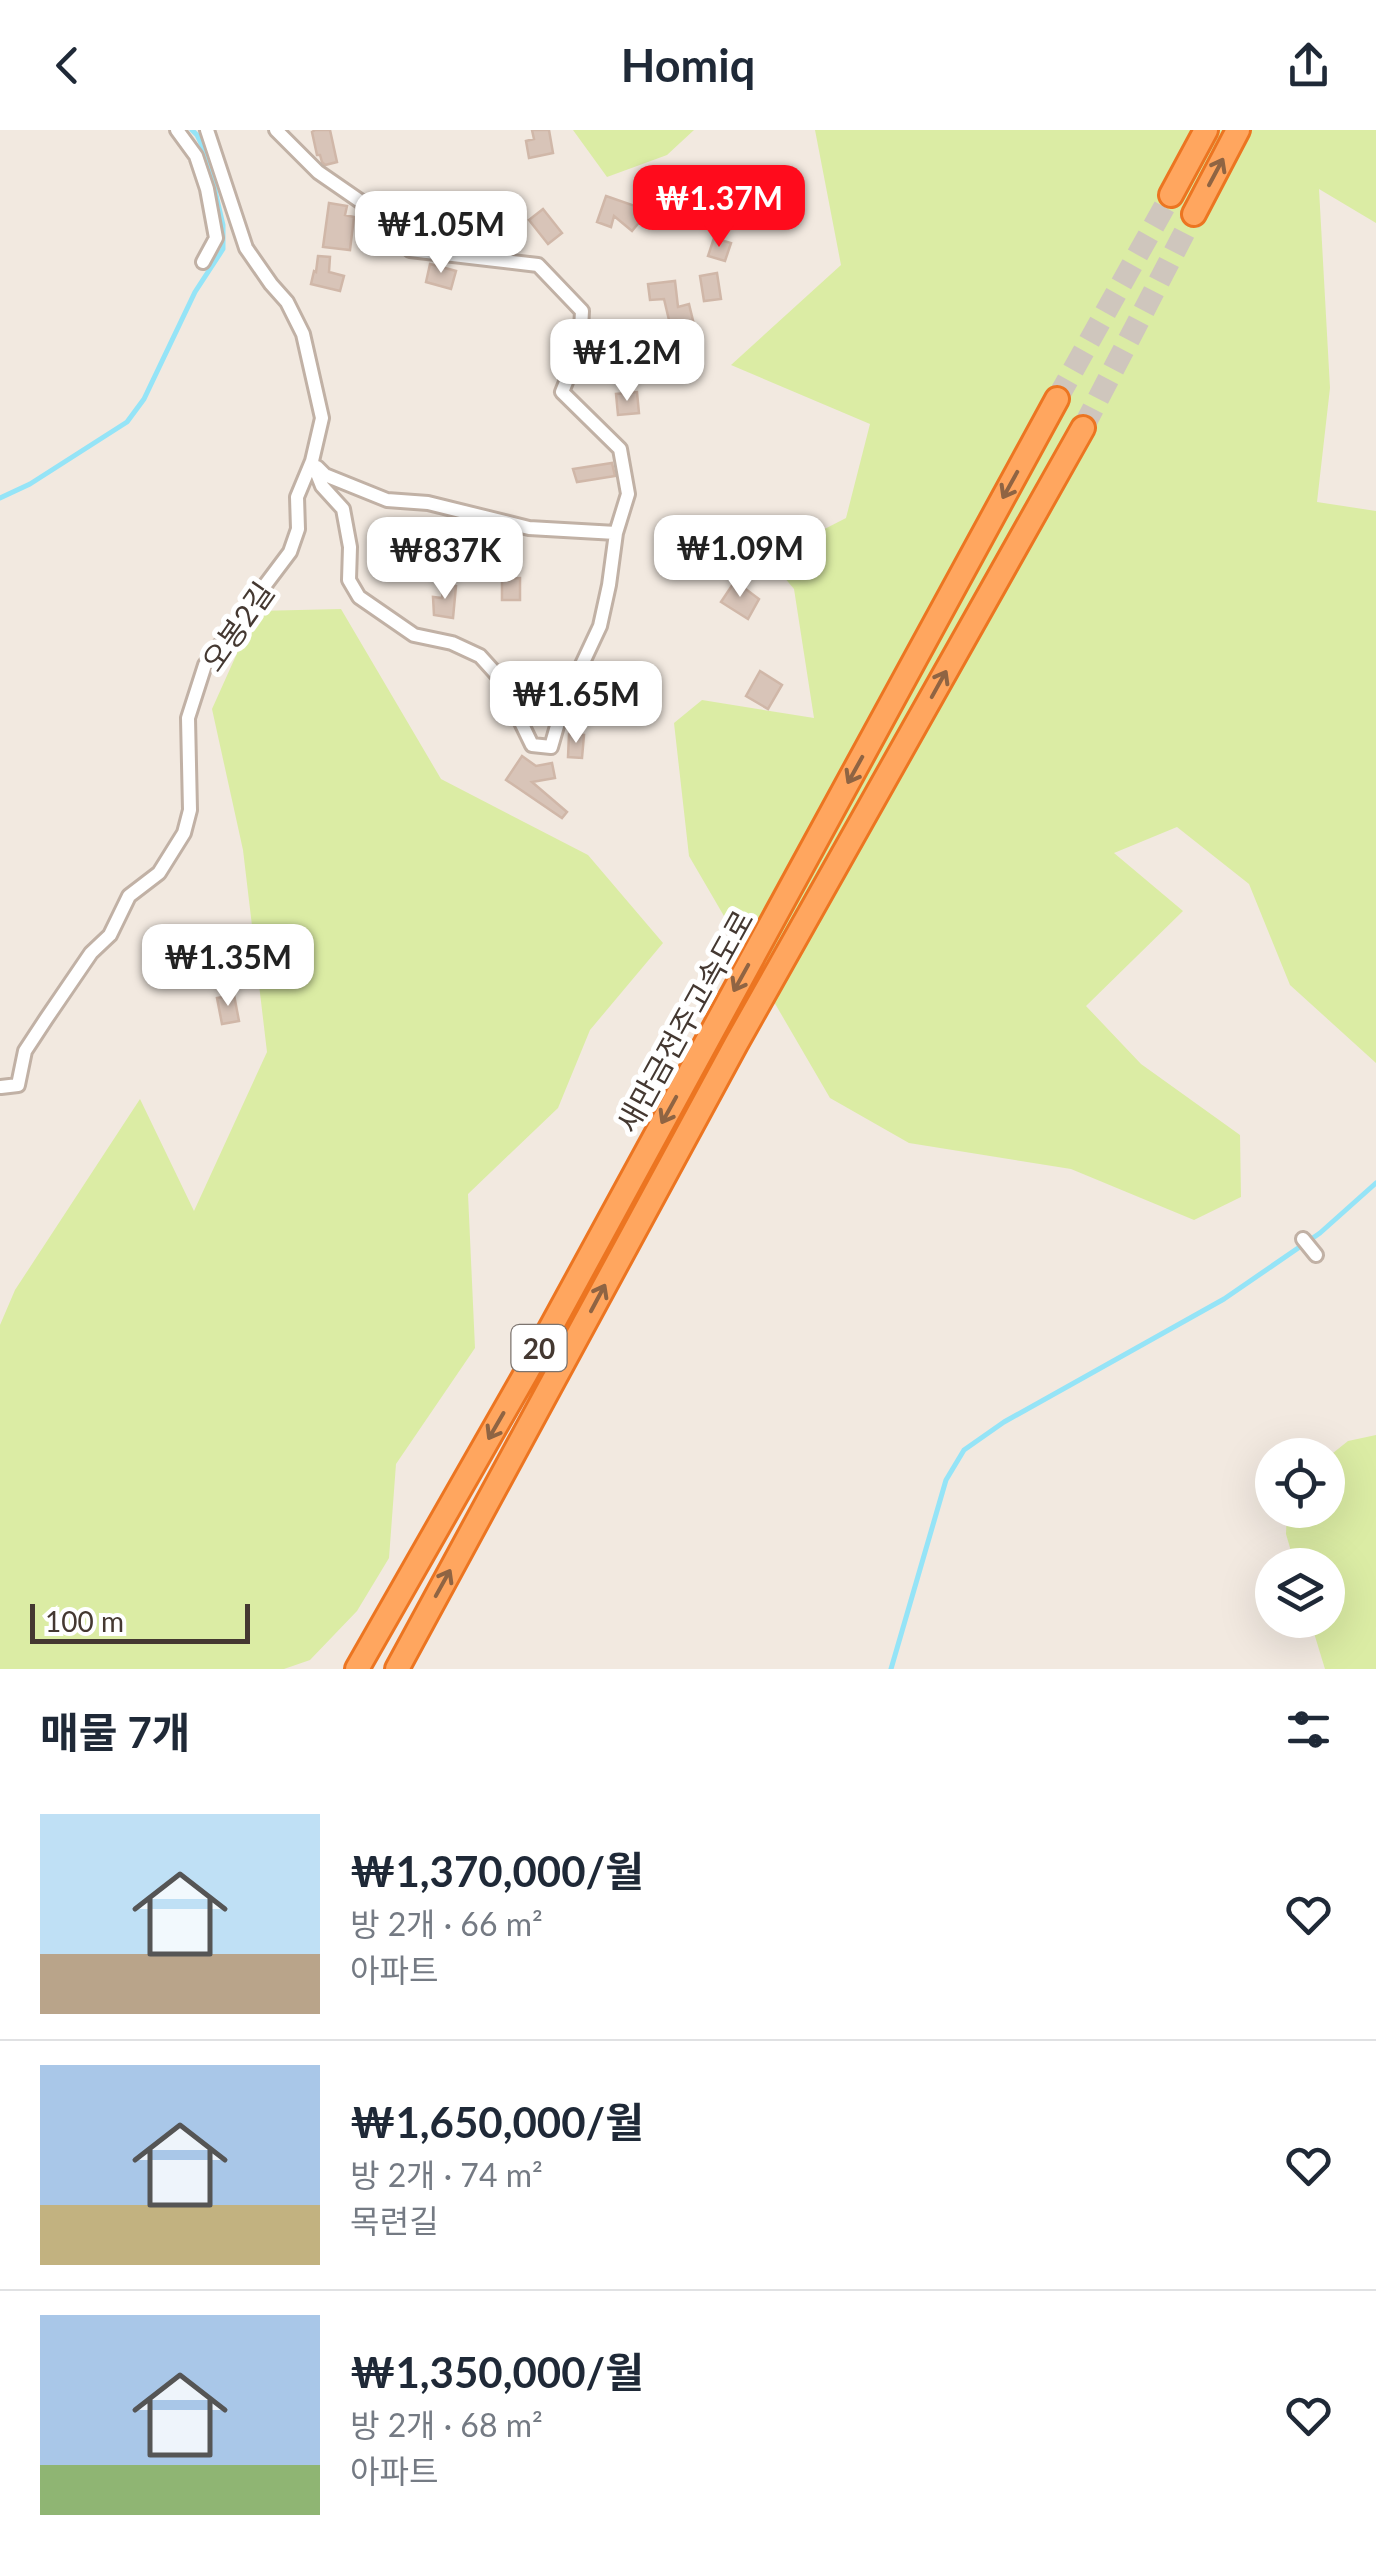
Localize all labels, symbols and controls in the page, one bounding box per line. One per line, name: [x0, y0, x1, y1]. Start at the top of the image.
icon: back: [40, 38, 95, 93]
text: Homiq: [621, 38, 755, 92]
icon: share: [1281, 38, 1336, 93]
one-way arrow: [1207, 157, 1226, 187]
pin: ₩1.37M: [638, 165, 800, 250]
text: ₩1.37M: [655, 178, 783, 217]
pin: ₩1.05M: [360, 191, 522, 276]
text: ₩1.05M: [377, 204, 505, 243]
pin: ₩1.2M: [557, 319, 697, 404]
text: ₩1.2M: [572, 332, 682, 371]
one-way arrow: [1000, 469, 1019, 499]
pin: ₩1.09M: [659, 515, 821, 600]
pin: ₩837K: [375, 517, 515, 602]
text: ₩1.09M: [676, 528, 804, 567]
text: ₩837K: [389, 530, 501, 569]
street label: 오봉2길: [194, 575, 280, 677]
pin: ₩1.65M: [495, 661, 657, 746]
one-way arrow: [930, 670, 950, 699]
text: ₩1.65M: [512, 674, 640, 713]
one-way arrow: [844, 755, 864, 785]
street label: 새만금전주고속도로: [608, 904, 760, 1138]
pin: ₩1.35M: [147, 924, 309, 1009]
text: ₩1.35M: [164, 937, 292, 976]
one-way arrow: [731, 962, 751, 992]
one-way arrow: [659, 1095, 678, 1125]
one-way arrow: [589, 1283, 609, 1313]
road number: 20: [512, 1325, 566, 1371]
one-way arrow: [485, 1410, 505, 1440]
map controls: [1255, 1438, 1345, 1638]
button: locate: [1255, 1438, 1345, 1528]
button: layers: [1255, 1548, 1345, 1638]
one-way arrow: [434, 1569, 454, 1599]
scale bar: [30, 1599, 250, 1644]
text: 100 m: [45, 1604, 124, 1638]
icon: filters: [1281, 1702, 1336, 1757]
text: 매물 7개: [40, 1707, 191, 1757]
text: ₩1,370,000/월: [350, 1846, 644, 1896]
icon: home: [120, 1854, 240, 1974]
icon: heart: [1281, 1887, 1336, 1942]
text: 방 2개 · 66 m²: [350, 1904, 543, 1943]
text: 아파트: [350, 1950, 438, 1989]
text: ₩1,650,000/월: [350, 2097, 644, 2147]
icon: home: [120, 2105, 240, 2225]
icon: heart: [1281, 2138, 1336, 2193]
text: 방 2개 · 74 m²: [350, 2155, 543, 2194]
text: 목련길: [350, 2201, 438, 2240]
text: ₩1,350,000/월: [350, 2347, 644, 2397]
icon: home: [120, 2355, 240, 2475]
icon: heart: [1281, 2388, 1336, 2443]
text: 방 2개 · 68 m²: [350, 2405, 543, 2444]
text: 아파트: [350, 2451, 438, 2490]

